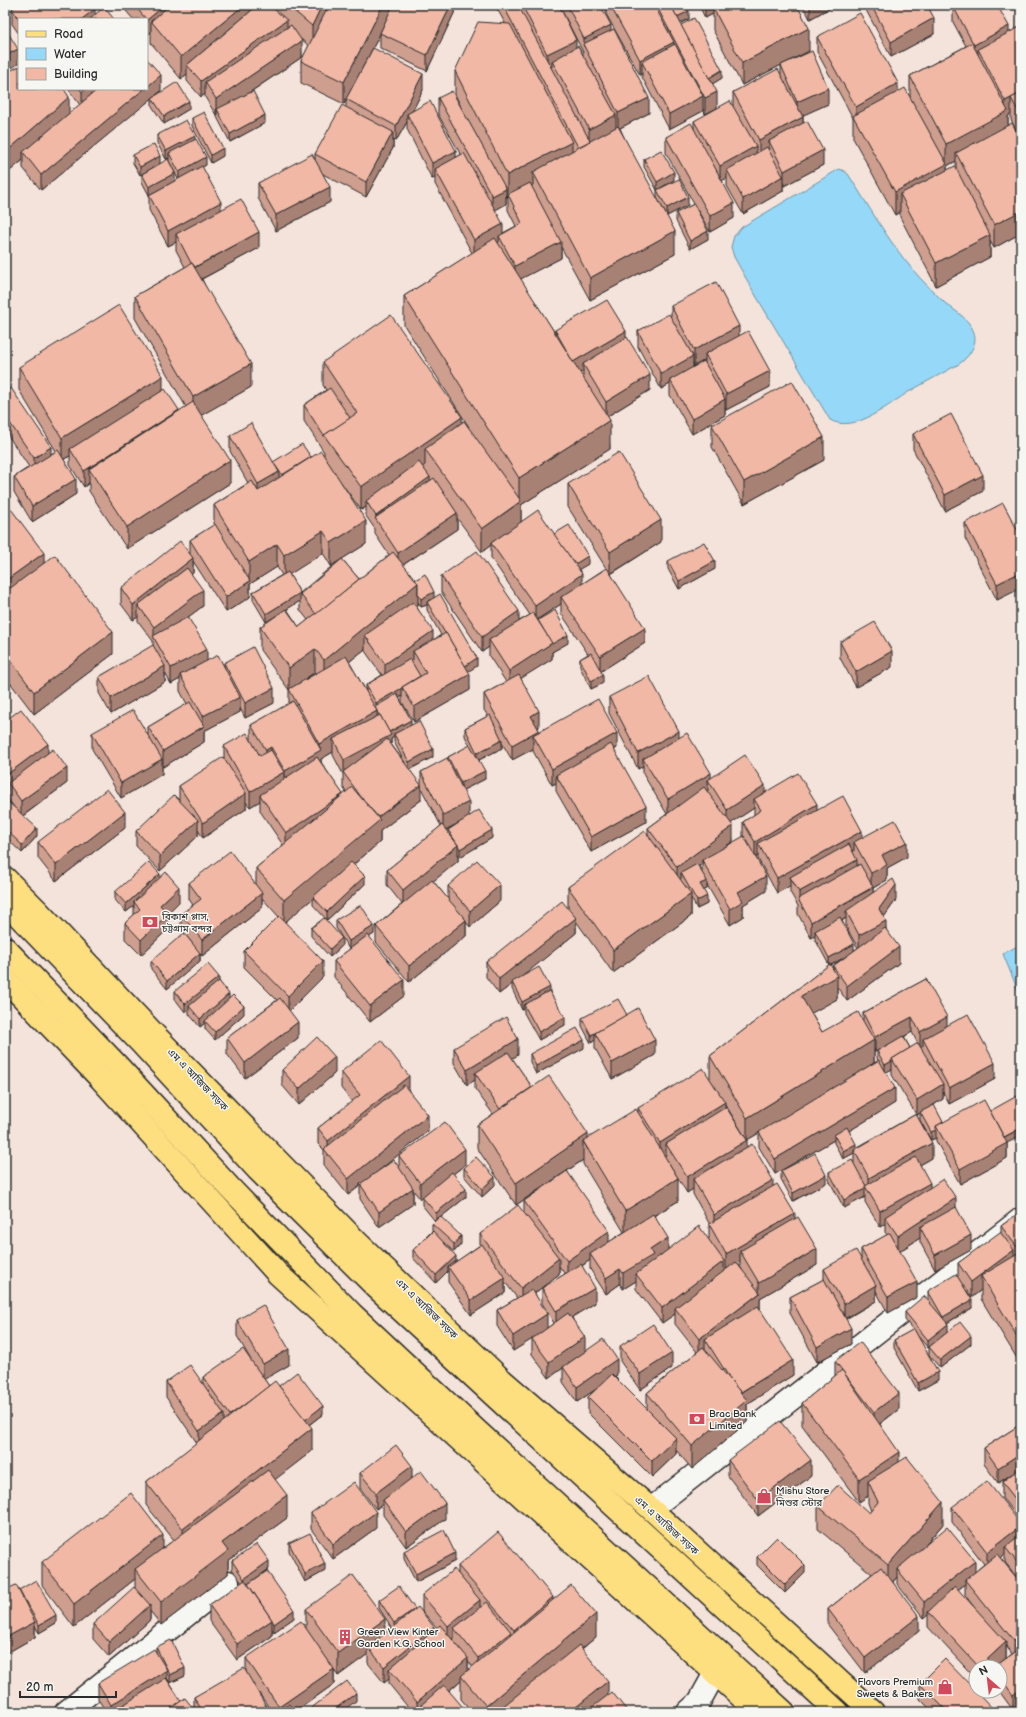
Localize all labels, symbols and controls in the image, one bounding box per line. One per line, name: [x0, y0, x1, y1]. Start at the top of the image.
legend: [18, 18, 148, 90]
text: Road: [54, 27, 83, 42]
text: Water: [54, 47, 86, 62]
text: Building: [54, 67, 98, 82]
place label: বিকাশ প্লাস, চট্টগ্রাম বন্দর: [161, 911, 213, 935]
bank icon: বিকাশ প্লাস, চট্টগ্রাম বন্দর: [141, 913, 159, 931]
street label: এম এ আজিজ সড়ক: [165, 1046, 231, 1114]
street label: এম এ আজিজ সড়ক: [393, 1276, 461, 1342]
place label: Brac Bank Limited: [709, 1408, 756, 1432]
bank icon: Brac Bank Limited: [688, 1410, 706, 1428]
place label: Mishu Store মিশুর স্টোর: [775, 1485, 829, 1509]
shop icon: Mishu Store মিশুর স্টোর: [755, 1487, 773, 1505]
street label: এম এ আজিজ সড়ক: [632, 1494, 701, 1558]
place label: Green View Kinter Garden K.G. School: [357, 1626, 444, 1650]
building icon: Green View Kinter Garden K.G. School: [336, 1628, 354, 1646]
north arrow: [968, 1659, 1008, 1699]
text: N: [977, 1663, 990, 1678]
scale bar: [20, 1673, 116, 1699]
place label: Flavors Premium Sweets & Bakers: [857, 1676, 933, 1700]
shop icon: Flavors Premium Sweets & Bakers: [936, 1678, 954, 1696]
text: 20 m: [26, 1680, 53, 1695]

